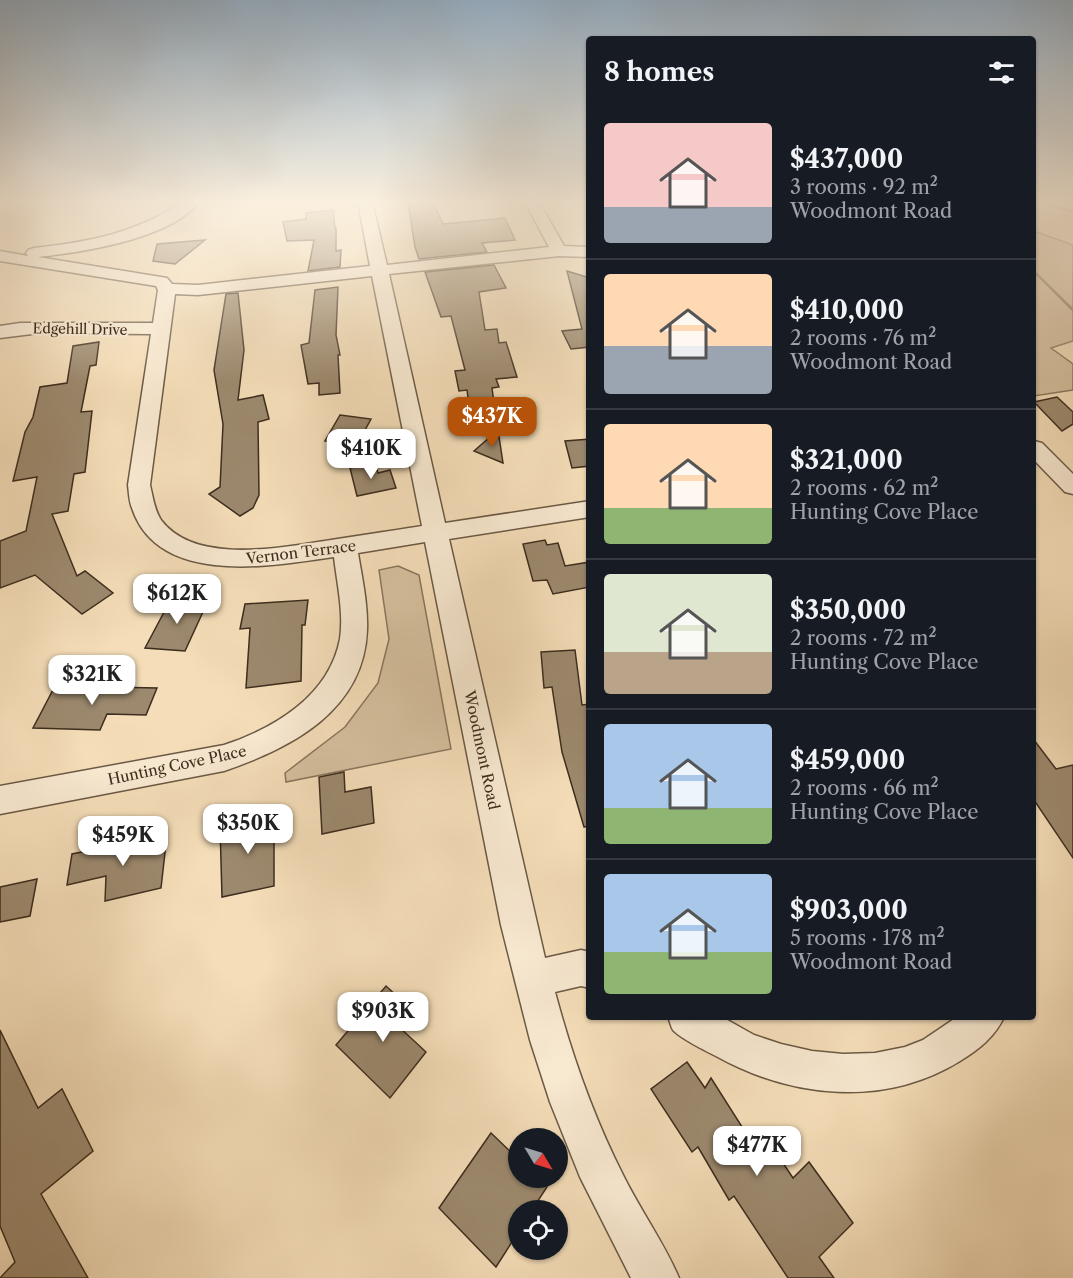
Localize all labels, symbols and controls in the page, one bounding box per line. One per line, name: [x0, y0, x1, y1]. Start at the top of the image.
text: 8 homes: [604, 56, 714, 88]
icon: filters: [985, 56, 1018, 89]
text: $437,000: [790, 143, 903, 175]
icon: home: [652, 147, 724, 219]
text: 3 rooms · 92 m²: [790, 175, 938, 199]
text: Woodmont Road: [790, 199, 952, 223]
text: $410,000: [790, 294, 904, 326]
icon: home: [652, 298, 724, 370]
street label: Edgehill Drive: [32, 319, 128, 339]
text: 2 rooms · 76 m²: [790, 326, 936, 350]
text: Woodmont Road: [790, 350, 952, 374]
pin: $437K: [450, 397, 534, 448]
text: $437K: [462, 404, 522, 428]
pin: $410K: [329, 429, 413, 480]
text: $410K: [341, 436, 401, 460]
text: $321,000: [790, 444, 903, 476]
icon: home: [652, 448, 724, 520]
text: 2 rooms · 62 m²: [790, 476, 938, 500]
text: Hunting Cove Place: [790, 500, 979, 524]
street label: Vernon Terrace: [244, 536, 357, 568]
pin: $612K: [135, 574, 219, 625]
text: $612K: [147, 581, 207, 605]
text: $350,000: [790, 594, 906, 626]
icon: home: [652, 598, 724, 670]
text: 2 rooms · 72 m²: [790, 626, 937, 650]
text: Hunting Cove Place: [790, 650, 979, 674]
pin: $321K: [50, 655, 134, 706]
text: $321K: [62, 662, 122, 686]
street label: Woodmont Road: [460, 688, 504, 811]
street label: Hunting Cove Place: [106, 741, 248, 789]
text: $459,000: [790, 744, 905, 776]
icon: home: [652, 748, 724, 820]
text: 2 rooms · 66 m²: [790, 776, 939, 800]
text: Hunting Cove Place: [790, 800, 979, 824]
pin: $350K: [206, 804, 290, 855]
text: $350K: [217, 811, 279, 835]
pin: $459K: [81, 816, 165, 867]
text: $459K: [92, 823, 154, 847]
text: $903,000: [790, 894, 908, 926]
icon: home: [652, 898, 724, 970]
text: 5 rooms · 178 m²: [790, 926, 945, 950]
text: Woodmont Road: [790, 950, 952, 974]
pin: $903K: [341, 992, 425, 1043]
text: $903K: [351, 999, 415, 1023]
pin: $477K: [715, 1126, 799, 1177]
north arrow: [508, 1128, 568, 1188]
map controls: [508, 1128, 568, 1260]
text: $477K: [727, 1133, 787, 1157]
button: locate: [508, 1200, 568, 1260]

